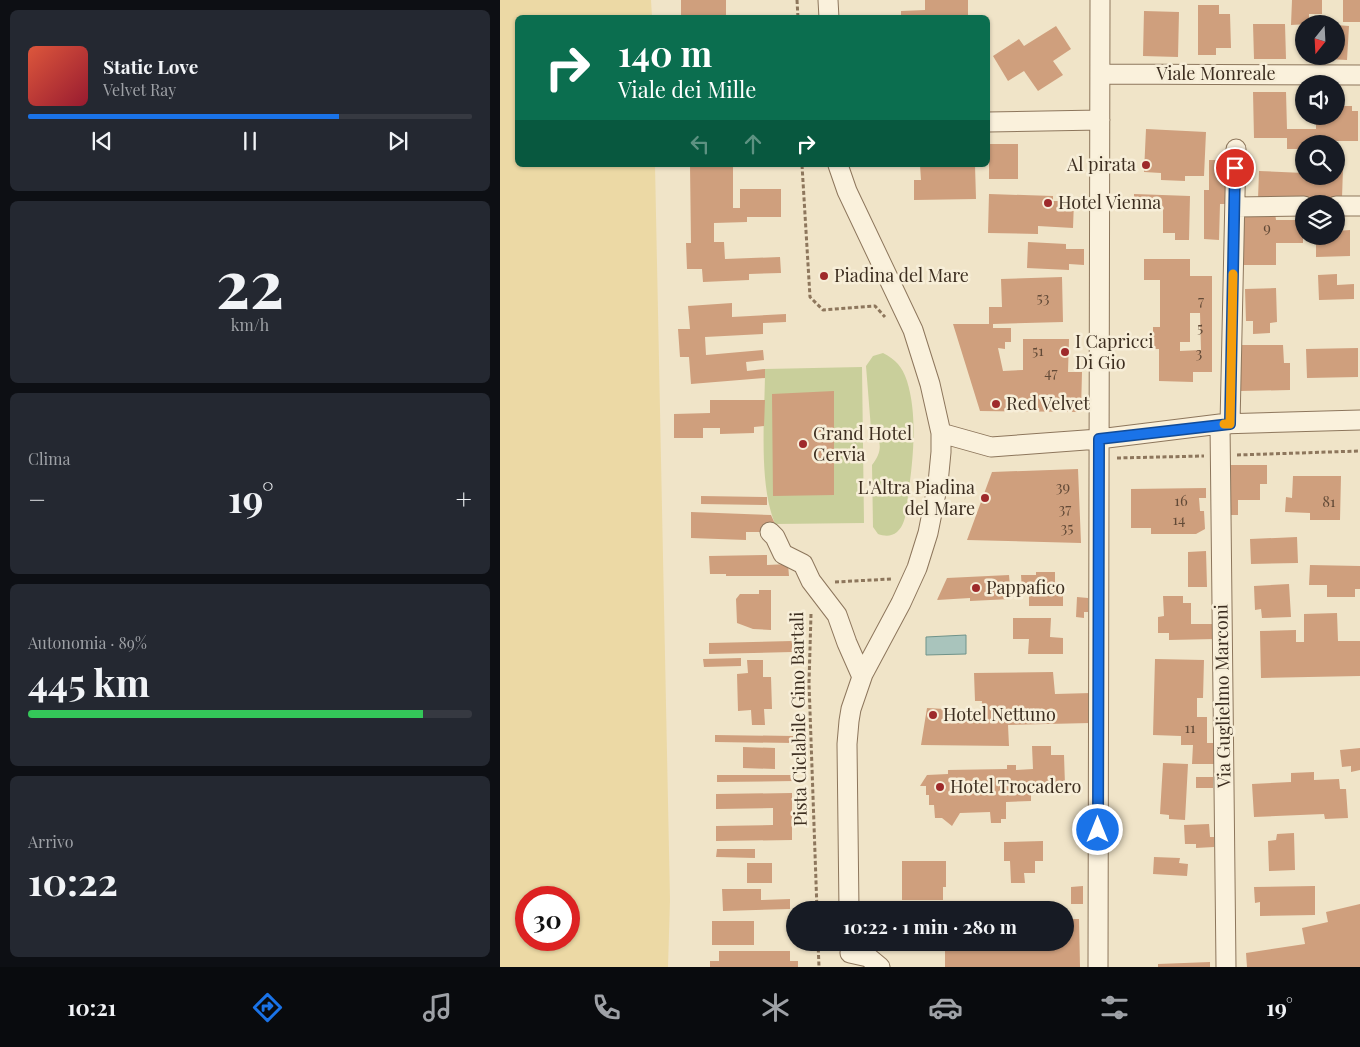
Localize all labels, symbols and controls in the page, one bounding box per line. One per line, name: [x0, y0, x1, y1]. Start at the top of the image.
north arrow: [1295, 15, 1345, 65]
map controls: [1295, 15, 1345, 245]
text: 140 m: [618, 29, 712, 76]
icon: right: [535, 35, 600, 100]
text: Static Love: [103, 53, 198, 79]
street label: Viale Monreale: [1155, 61, 1276, 85]
text: Viale dei Mille: [618, 74, 756, 104]
button: sound: [1295, 75, 1345, 125]
text: Velvet Ray: [103, 79, 176, 100]
icon: previous: [88, 127, 116, 155]
icon: pause: [236, 127, 264, 155]
icon: next: [384, 127, 412, 155]
icon: left: [686, 130, 714, 158]
icon: ahead: [739, 130, 767, 158]
icon: right: [792, 130, 820, 158]
button: search: [1295, 135, 1345, 185]
pin: [1214, 147, 1256, 189]
place label: Al pirata: [1066, 152, 1136, 176]
icon: arrive: [1221, 154, 1249, 182]
marker: Al pirata: [1140, 159, 1152, 171]
place label: Hotel Vienna: [1058, 190, 1161, 214]
button: layers: [1295, 195, 1345, 245]
marker: Hotel Vienna: [1042, 197, 1054, 209]
house number: 9: [1263, 217, 1271, 237]
text: 22: [216, 238, 284, 324]
place label: Piadina del Mare: [834, 263, 969, 287]
marker: Piadina del Mare: [818, 270, 830, 282]
house number: 53: [1037, 287, 1050, 307]
house number: 7: [1198, 290, 1204, 310]
text: km/h: [231, 314, 269, 335]
house number: 5: [1197, 317, 1203, 337]
place label: I Capricci Di Gio: [1075, 329, 1153, 374]
house number: 51: [1032, 340, 1044, 360]
house number: 3: [1196, 342, 1203, 362]
marker: I Capricci Di Gio: [1059, 346, 1071, 358]
house number: 47: [1044, 362, 1058, 382]
place label: Red Velvet: [1006, 391, 1090, 415]
marker: Red Velvet: [990, 398, 1002, 410]
place label: Grand Hotel Cervia: [813, 421, 912, 466]
marker: Grand Hotel Cervia: [797, 438, 809, 450]
text: Clima: [28, 448, 70, 469]
text: 19°: [228, 472, 274, 523]
place label: L'Altra Piadina del Mare: [858, 475, 975, 520]
house number: 39: [1056, 476, 1070, 496]
text: −: [28, 480, 46, 517]
text: +: [456, 480, 472, 517]
house number: 16: [1174, 490, 1188, 510]
house number: 81: [1322, 491, 1336, 511]
marker: L'Altra Piadina del Mare: [979, 492, 991, 504]
house number: 37: [1059, 498, 1071, 518]
house number: 14: [1173, 509, 1185, 529]
house number: 35: [1061, 517, 1074, 537]
place label: Pappafico: [986, 575, 1065, 599]
marker: Pappafico: [970, 582, 982, 594]
street label: Via Guglielmo Marconi: [1208, 604, 1236, 789]
street label: Pista Ciclabile Gino Bartali: [784, 611, 812, 827]
text: Autonomia · 89%: [28, 632, 147, 653]
text: 445 km: [28, 656, 150, 707]
place label: Hotel Nettuno: [943, 702, 1056, 726]
marker: Hotel Nettuno: [927, 709, 939, 721]
house number: 11: [1184, 717, 1196, 737]
place label: Hotel Trocadero: [950, 774, 1081, 798]
marker: Hotel Trocadero: [934, 781, 946, 793]
position arrow: [1071, 803, 1123, 855]
text: Arrivo: [28, 831, 73, 852]
text: 10:22: [28, 855, 118, 906]
speed limit sign: 30: [515, 886, 580, 951]
text: 10:22 · 1 min · 280 m: [843, 913, 1017, 939]
icon: directions: [250, 990, 285, 1025]
icon: music: [420, 990, 455, 1025]
icon: phone: [589, 990, 624, 1025]
icon: climate: [758, 990, 793, 1025]
icon: car: [928, 990, 963, 1025]
icon: filters: [1097, 990, 1132, 1025]
text: 10:21: [67, 992, 116, 1022]
text: 19°: [1266, 992, 1293, 1022]

